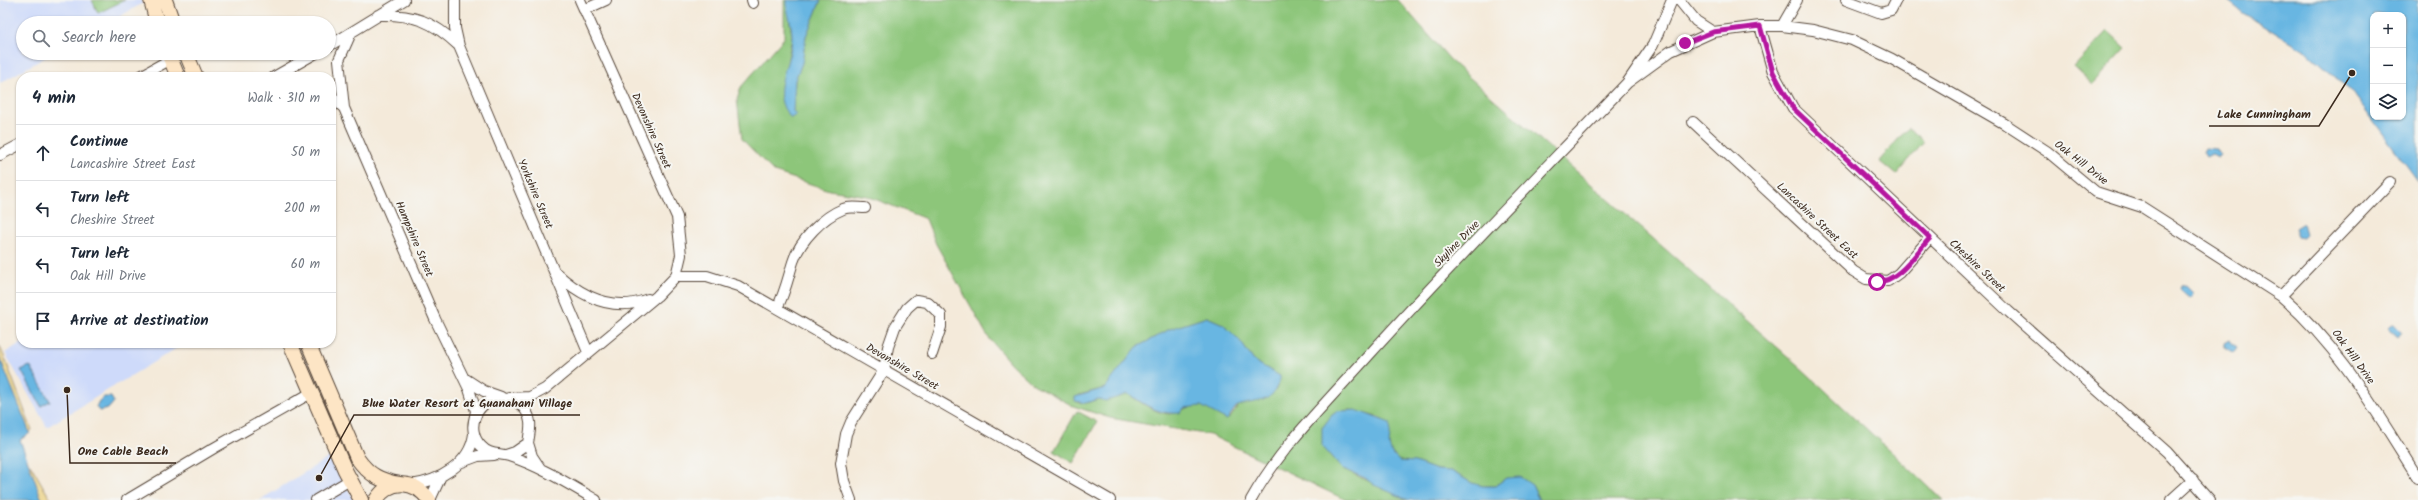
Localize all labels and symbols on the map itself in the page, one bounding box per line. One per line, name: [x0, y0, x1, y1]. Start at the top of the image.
route end: [1676, 34, 1694, 52]
street label: Devonshire Street: [626, 90, 676, 173]
callout: Lake Cunningham: [2209, 102, 2319, 126]
text: Lake Cunningham: [2217, 105, 2311, 124]
street label: Oak Hill Drive: [2050, 136, 2112, 190]
street label: Yorkshire Street: [512, 156, 558, 232]
street label: Lancashire Street East: [1772, 178, 1862, 264]
street label: Hampshire Street: [390, 198, 438, 280]
street label: Skyline Drive: [1430, 216, 1484, 272]
street label: Cheshire Street: [1945, 235, 2010, 297]
route start: [1868, 273, 1886, 291]
street label: Oak Hill Drive: [2327, 326, 2379, 388]
street label: Devonshire Street: [862, 339, 942, 396]
callout: Blue Water Resort at Guanahani Village: [354, 391, 580, 415]
text: Blue Water Resort at Guanahani Village: [362, 394, 572, 413]
callout: One Cable Beach: [70, 439, 176, 463]
text: One Cable Beach: [78, 442, 169, 461]

